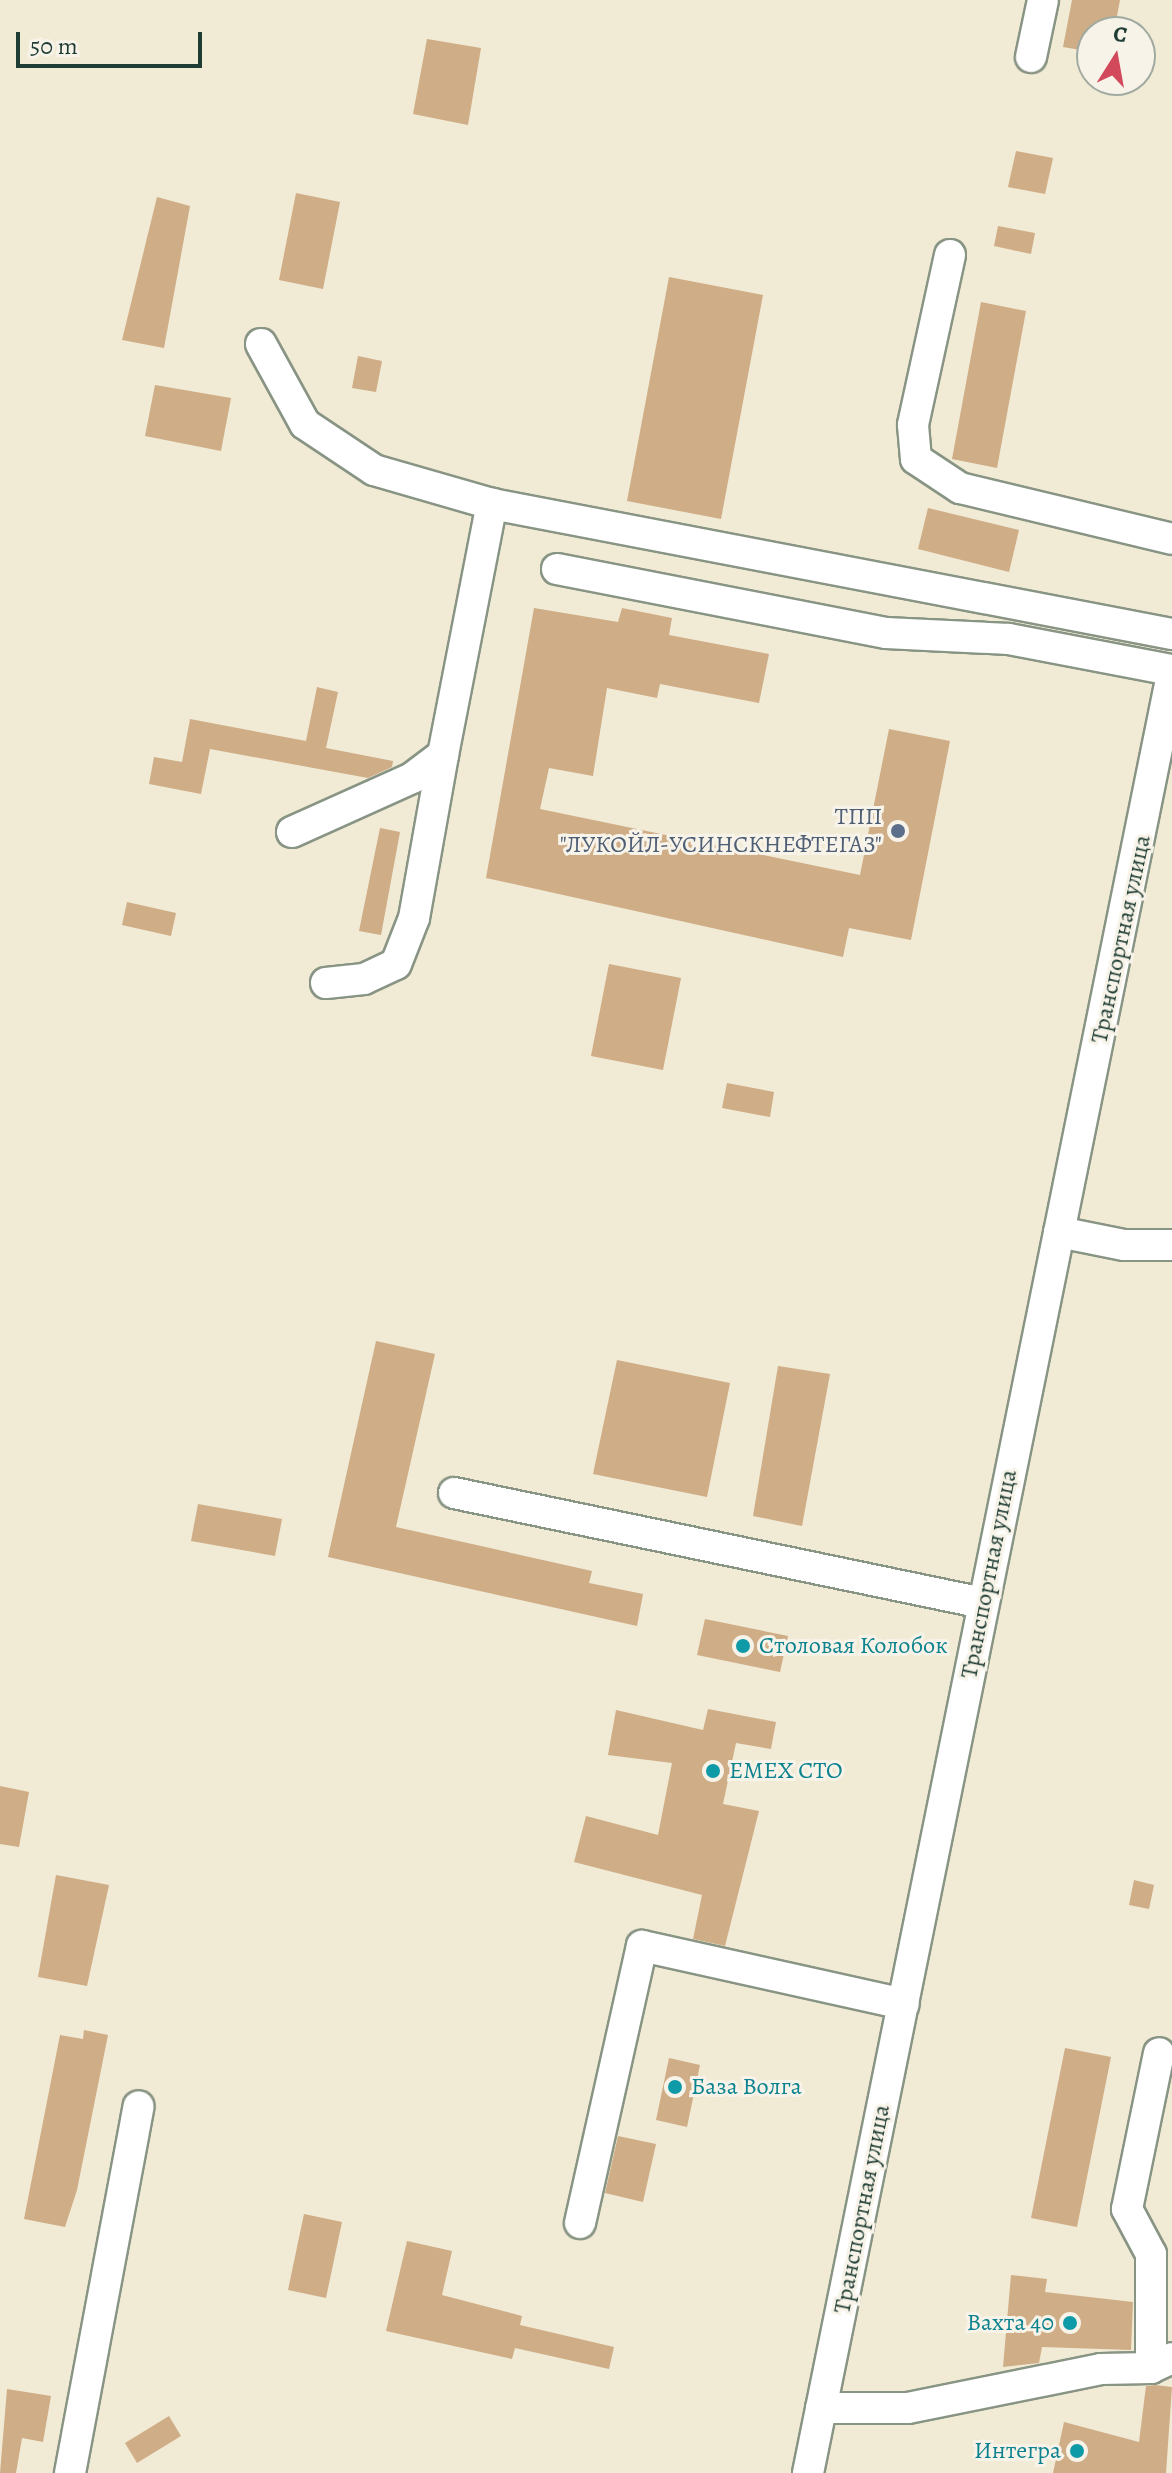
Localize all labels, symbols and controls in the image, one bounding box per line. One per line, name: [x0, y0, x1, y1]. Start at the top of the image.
scale bar: [20, 16, 206, 66]
north arrow: [1076, 16, 1156, 96]
text: С: [1111, 18, 1130, 50]
text: 50 m: [30, 30, 78, 62]
place label: ТПП "ЛУКОЙЛ-УСИНСКНЕФТЕГАЗ": [560, 803, 882, 859]
marker: ТПП "ЛУКОЙЛ-УСИНСКНЕФТЕГАЗ": [889, 822, 907, 840]
street label: Транспортная улица: [1085, 832, 1157, 1046]
street label: Транспортная улица: [955, 1467, 1023, 1681]
place label: Столовая Колобок: [759, 1632, 948, 1660]
marker: Столовая Колобок: [734, 1637, 752, 1655]
place label: EMEX СТО: [729, 1757, 843, 1785]
marker: EMEX СТО: [704, 1762, 722, 1780]
place label: База Волга: [691, 2073, 802, 2101]
marker: База Волга: [666, 2078, 684, 2096]
street label: Транспортная улица: [828, 2102, 896, 2316]
place label: Вахта 40: [967, 2309, 1054, 2337]
marker: Вахта 40: [1061, 2314, 1079, 2332]
place label: Интегра: [974, 2437, 1061, 2465]
marker: Интегра: [1068, 2442, 1086, 2460]

